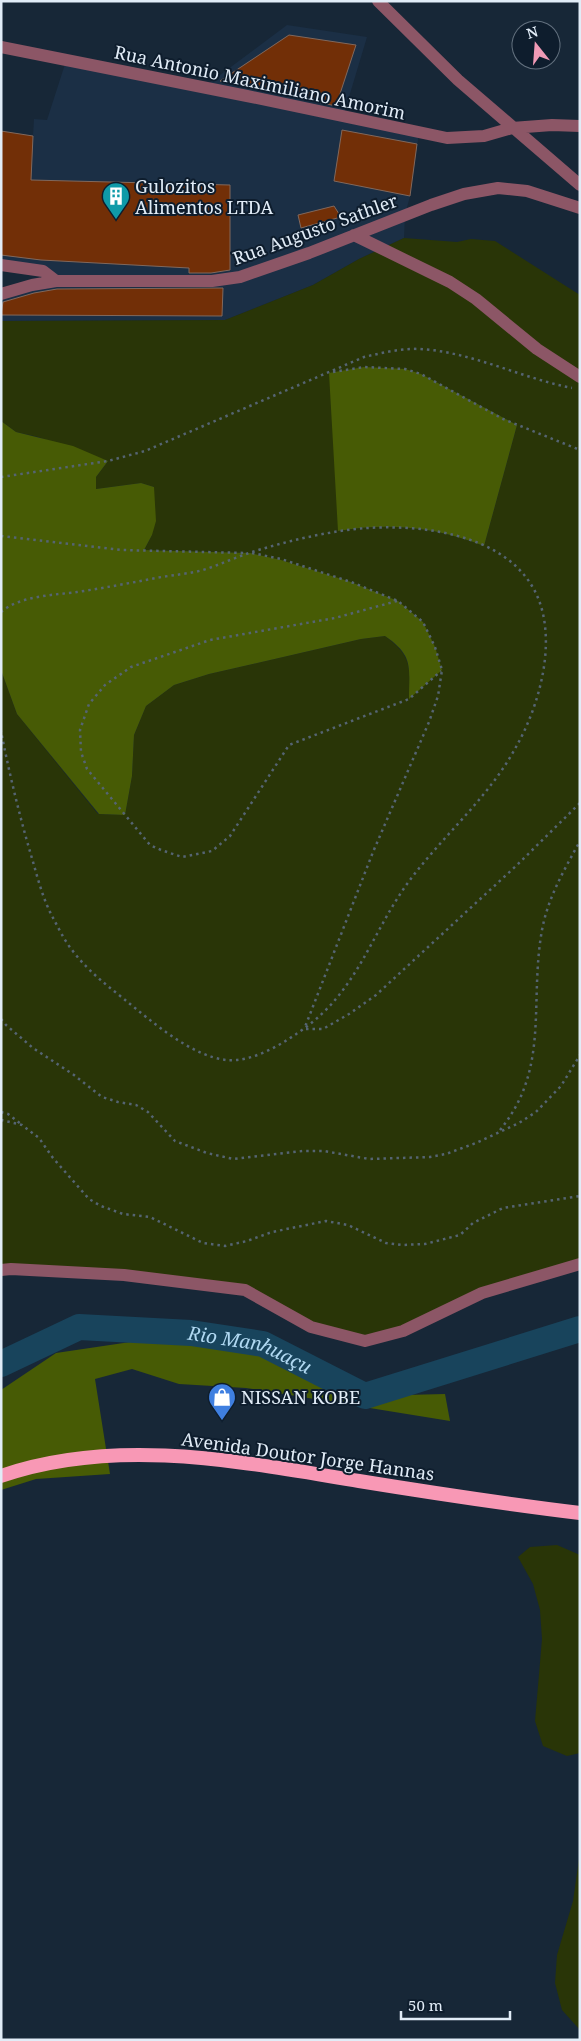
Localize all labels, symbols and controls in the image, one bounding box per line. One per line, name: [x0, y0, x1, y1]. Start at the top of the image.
north arrow: [511, 20, 561, 70]
text: N: [524, 21, 540, 43]
street label: Rua Antonio Maximiliano Amorim: [112, 39, 408, 125]
place label: Gulozitos Alimentos LTDA: [135, 174, 274, 219]
building icon: Gulozitos Alimentos LTDA: [101, 181, 131, 220]
street label: Rua Augusto Sathler: [229, 188, 401, 270]
water label: Rio Manhuaçu: [185, 1320, 317, 1380]
shop icon: NISSAN KOBE: [207, 1382, 237, 1421]
place label: NISSAN KOBE: [241, 1385, 360, 1409]
street label: Avenida Doutor Jorge Hannas: [180, 1426, 436, 1486]
scale bar: [401, 1988, 510, 2020]
text: 50 m: [408, 1995, 443, 2015]

